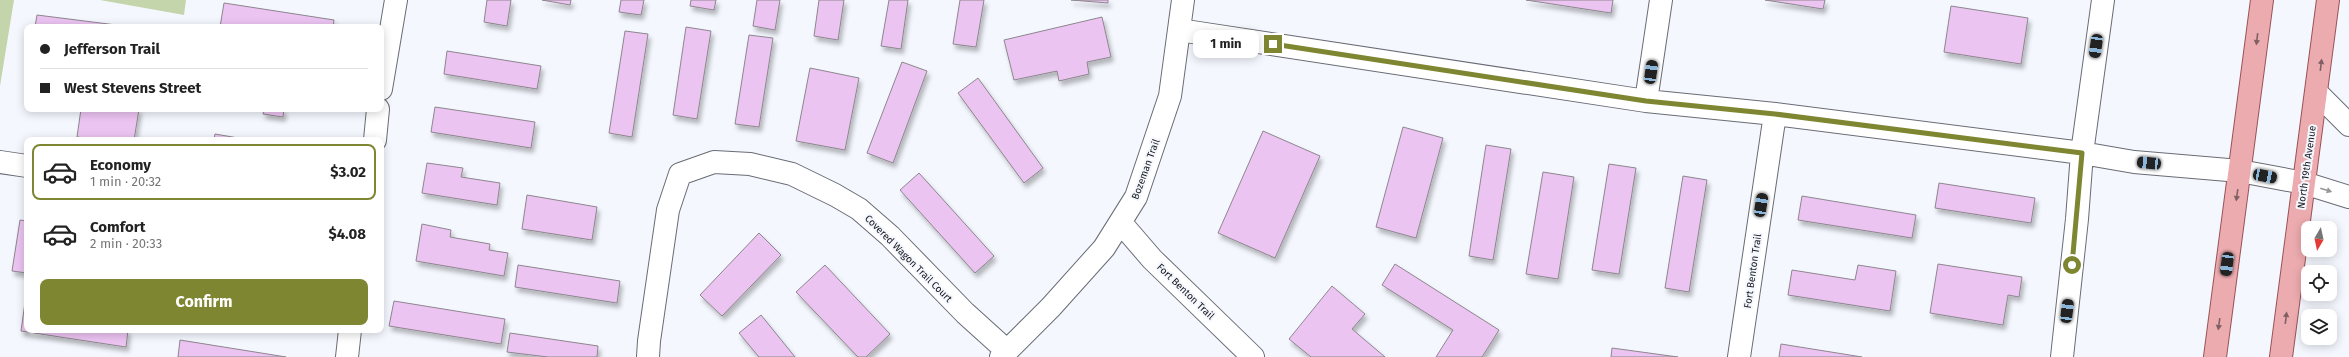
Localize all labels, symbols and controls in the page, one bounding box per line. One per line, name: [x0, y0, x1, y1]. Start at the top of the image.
callout: 1 min: [1193, 30, 1259, 58]
car: [2088, 33, 2104, 59]
one-way arrow: [2254, 33, 2260, 45]
route end: [1264, 35, 1282, 53]
text: 1 min: [1210, 36, 1242, 51]
text: Jefferson Trail: [64, 40, 160, 58]
car: [1643, 59, 1659, 85]
one-way arrow: [2317, 59, 2324, 71]
text: West Stevens Street: [64, 79, 201, 97]
street label: North 19th Avenue: [2295, 125, 2319, 209]
street label: Bozeman Trail: [1129, 137, 1162, 201]
icon: car: [42, 154, 78, 190]
text: Economy: [90, 156, 151, 174]
car: [2137, 156, 2161, 170]
text: $3.02: [330, 163, 366, 181]
car: [2252, 168, 2278, 184]
text: 1 min · 20:32: [90, 174, 161, 189]
one-way arrow: [2321, 187, 2333, 193]
one-way arrow: [2233, 189, 2240, 201]
car: [1753, 192, 1769, 218]
street label: Covered Wagon Trail Court: [862, 213, 955, 305]
icon: car: [42, 216, 78, 252]
text: Comfort: [90, 218, 146, 236]
north arrow: [2301, 221, 2337, 257]
map controls: [2301, 221, 2337, 345]
text: $4.08: [328, 225, 366, 243]
street label: Fort Benton Trail: [1742, 233, 1764, 309]
text: 2 min · 20:33: [90, 236, 162, 251]
car: [2220, 251, 2234, 277]
route start: [2063, 256, 2081, 274]
street label: Fort Benton Trail: [1154, 261, 1217, 322]
button: locate: [2301, 265, 2337, 301]
button: Confirm: [40, 279, 368, 325]
car: [2060, 298, 2074, 324]
button: layers: [2301, 309, 2337, 345]
one-way arrow: [2283, 312, 2289, 324]
one-way arrow: [2216, 318, 2222, 330]

